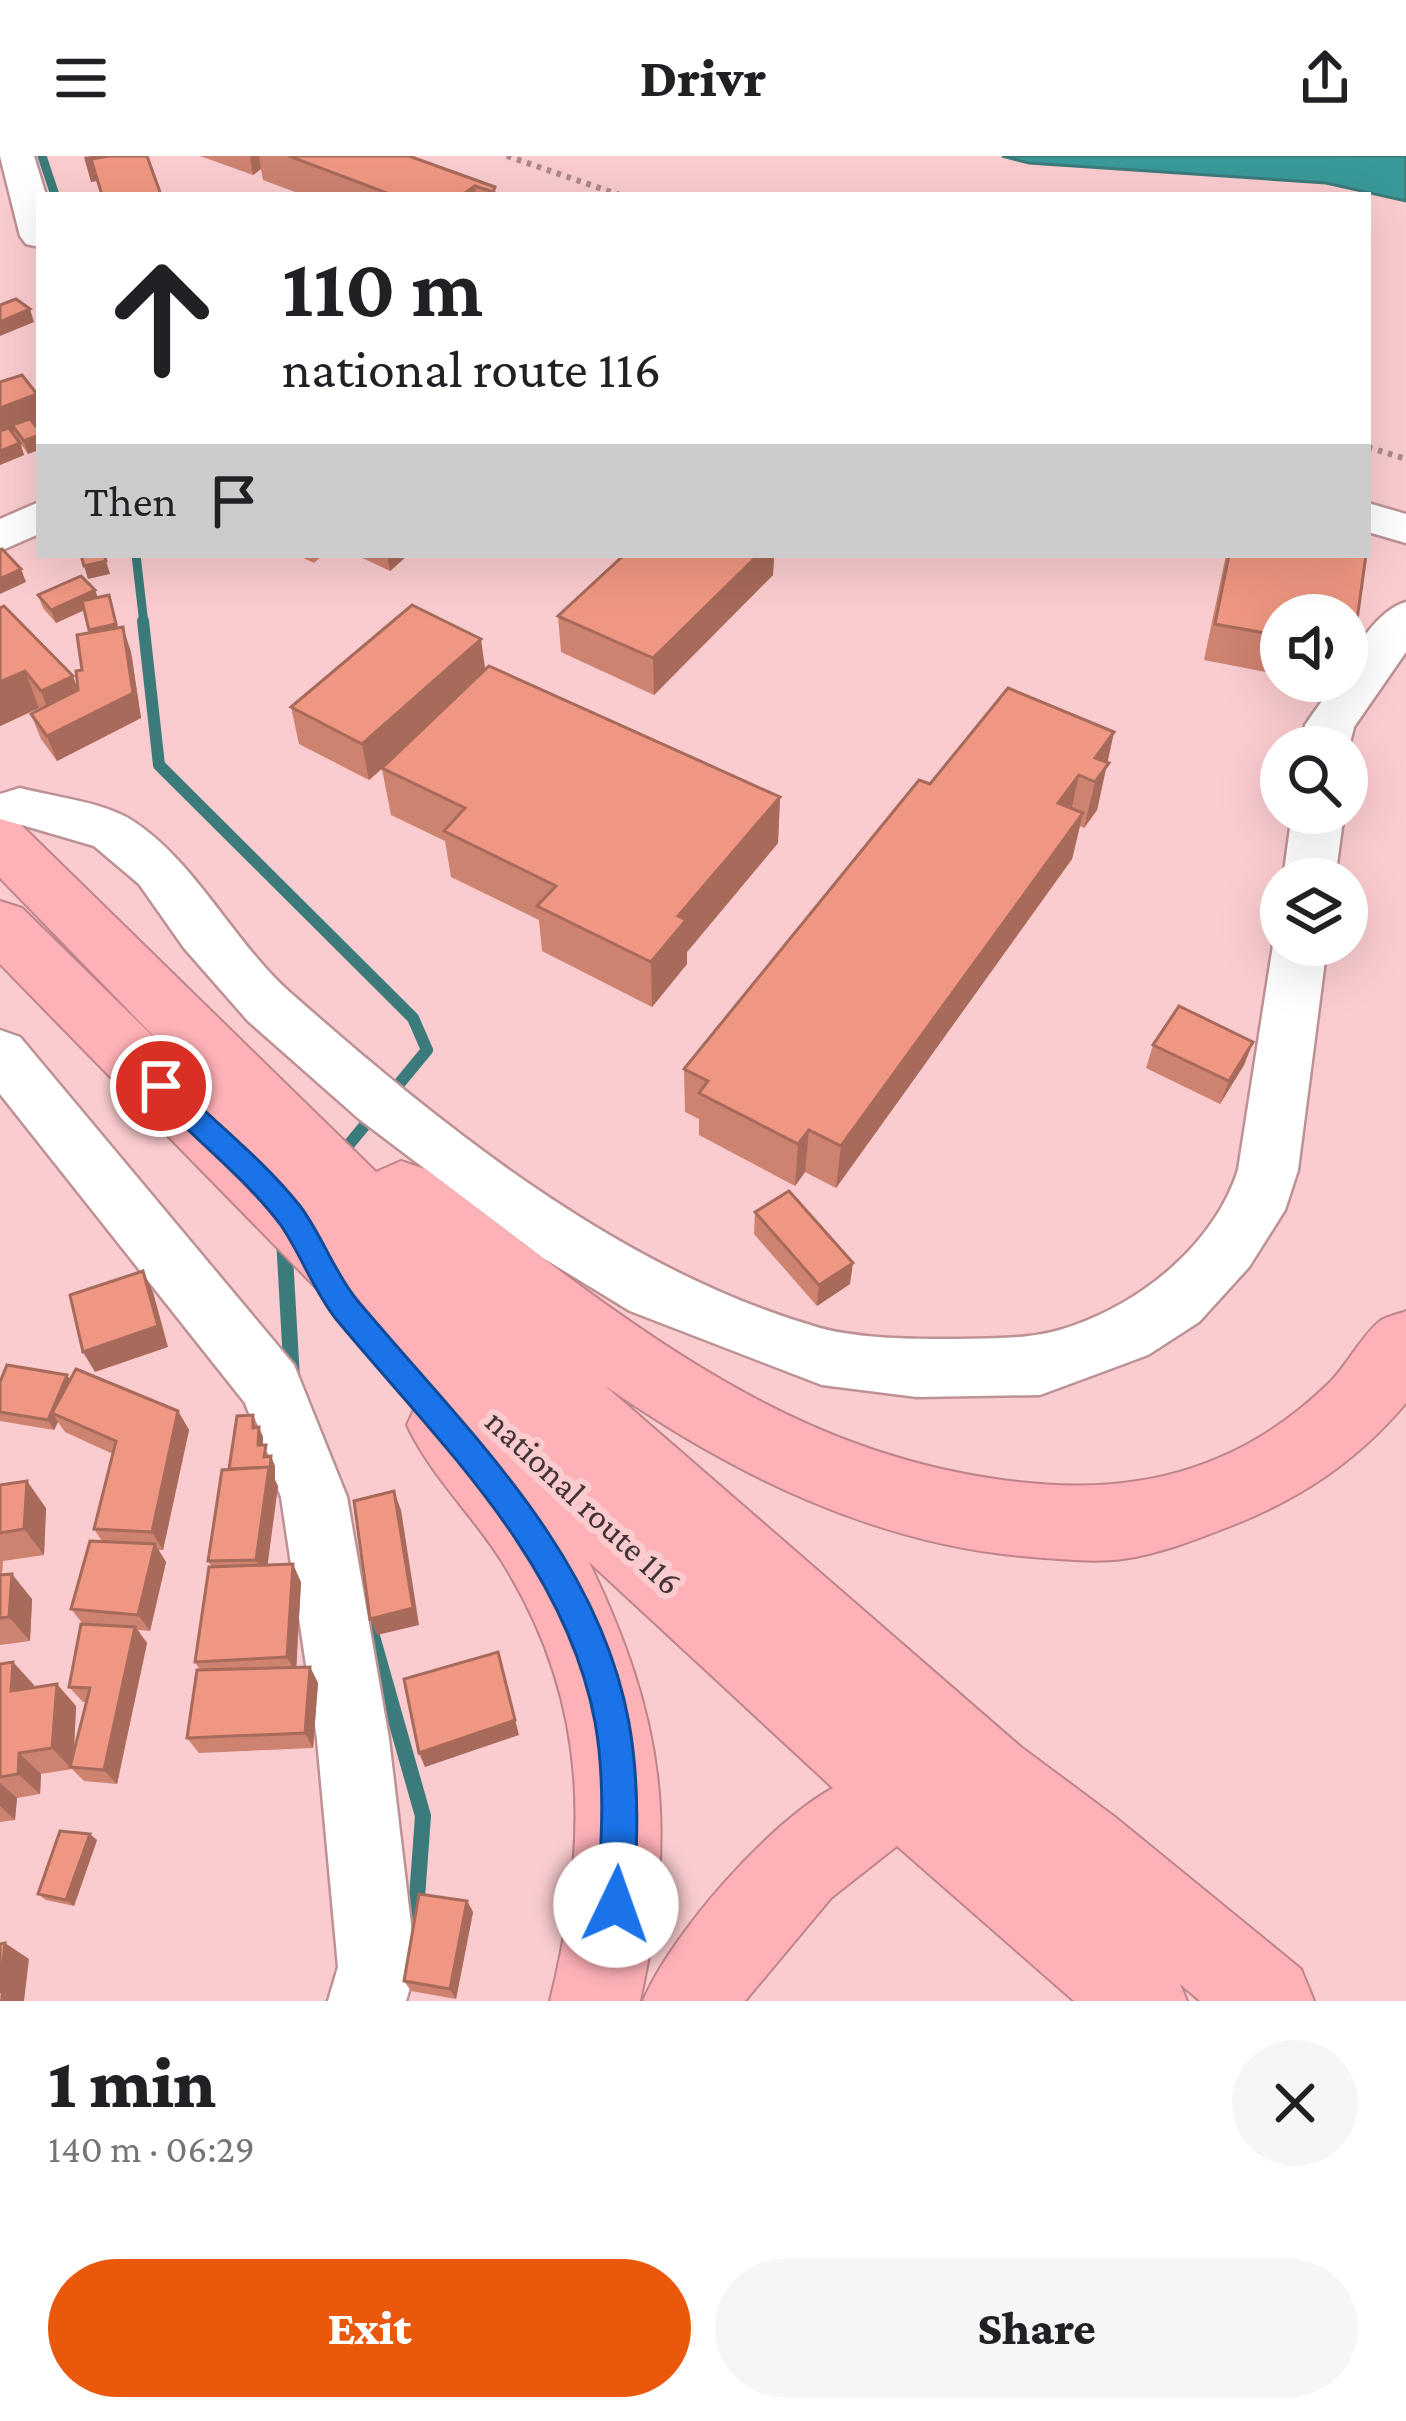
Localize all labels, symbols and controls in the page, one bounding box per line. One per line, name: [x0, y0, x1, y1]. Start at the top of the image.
icon: menu: [48, 45, 114, 111]
icon: share: [1292, 45, 1358, 111]
text: Drivr: [640, 48, 766, 108]
icon: ahead: [84, 240, 240, 396]
text: 110 m: [282, 241, 483, 334]
text: national route 116: [282, 339, 661, 399]
icon: arrive: [201, 468, 267, 534]
text: Then: [84, 476, 177, 526]
map controls: [1260, 594, 1368, 966]
button: sound: [1260, 594, 1368, 702]
button: search: [1260, 726, 1368, 834]
button: layers: [1260, 858, 1368, 966]
pin: [110, 1035, 212, 1137]
icon: arrive: [128, 1053, 194, 1119]
street label: national route 116: [478, 1401, 690, 1603]
position arrow: [553, 1842, 679, 1968]
button: close: [1232, 2040, 1358, 2166]
text: 1 min: [48, 2042, 216, 2122]
text: 140 m · 06:29: [48, 2127, 255, 2170]
button: Exit: [48, 2259, 691, 2397]
button: Share: [715, 2259, 1358, 2397]

